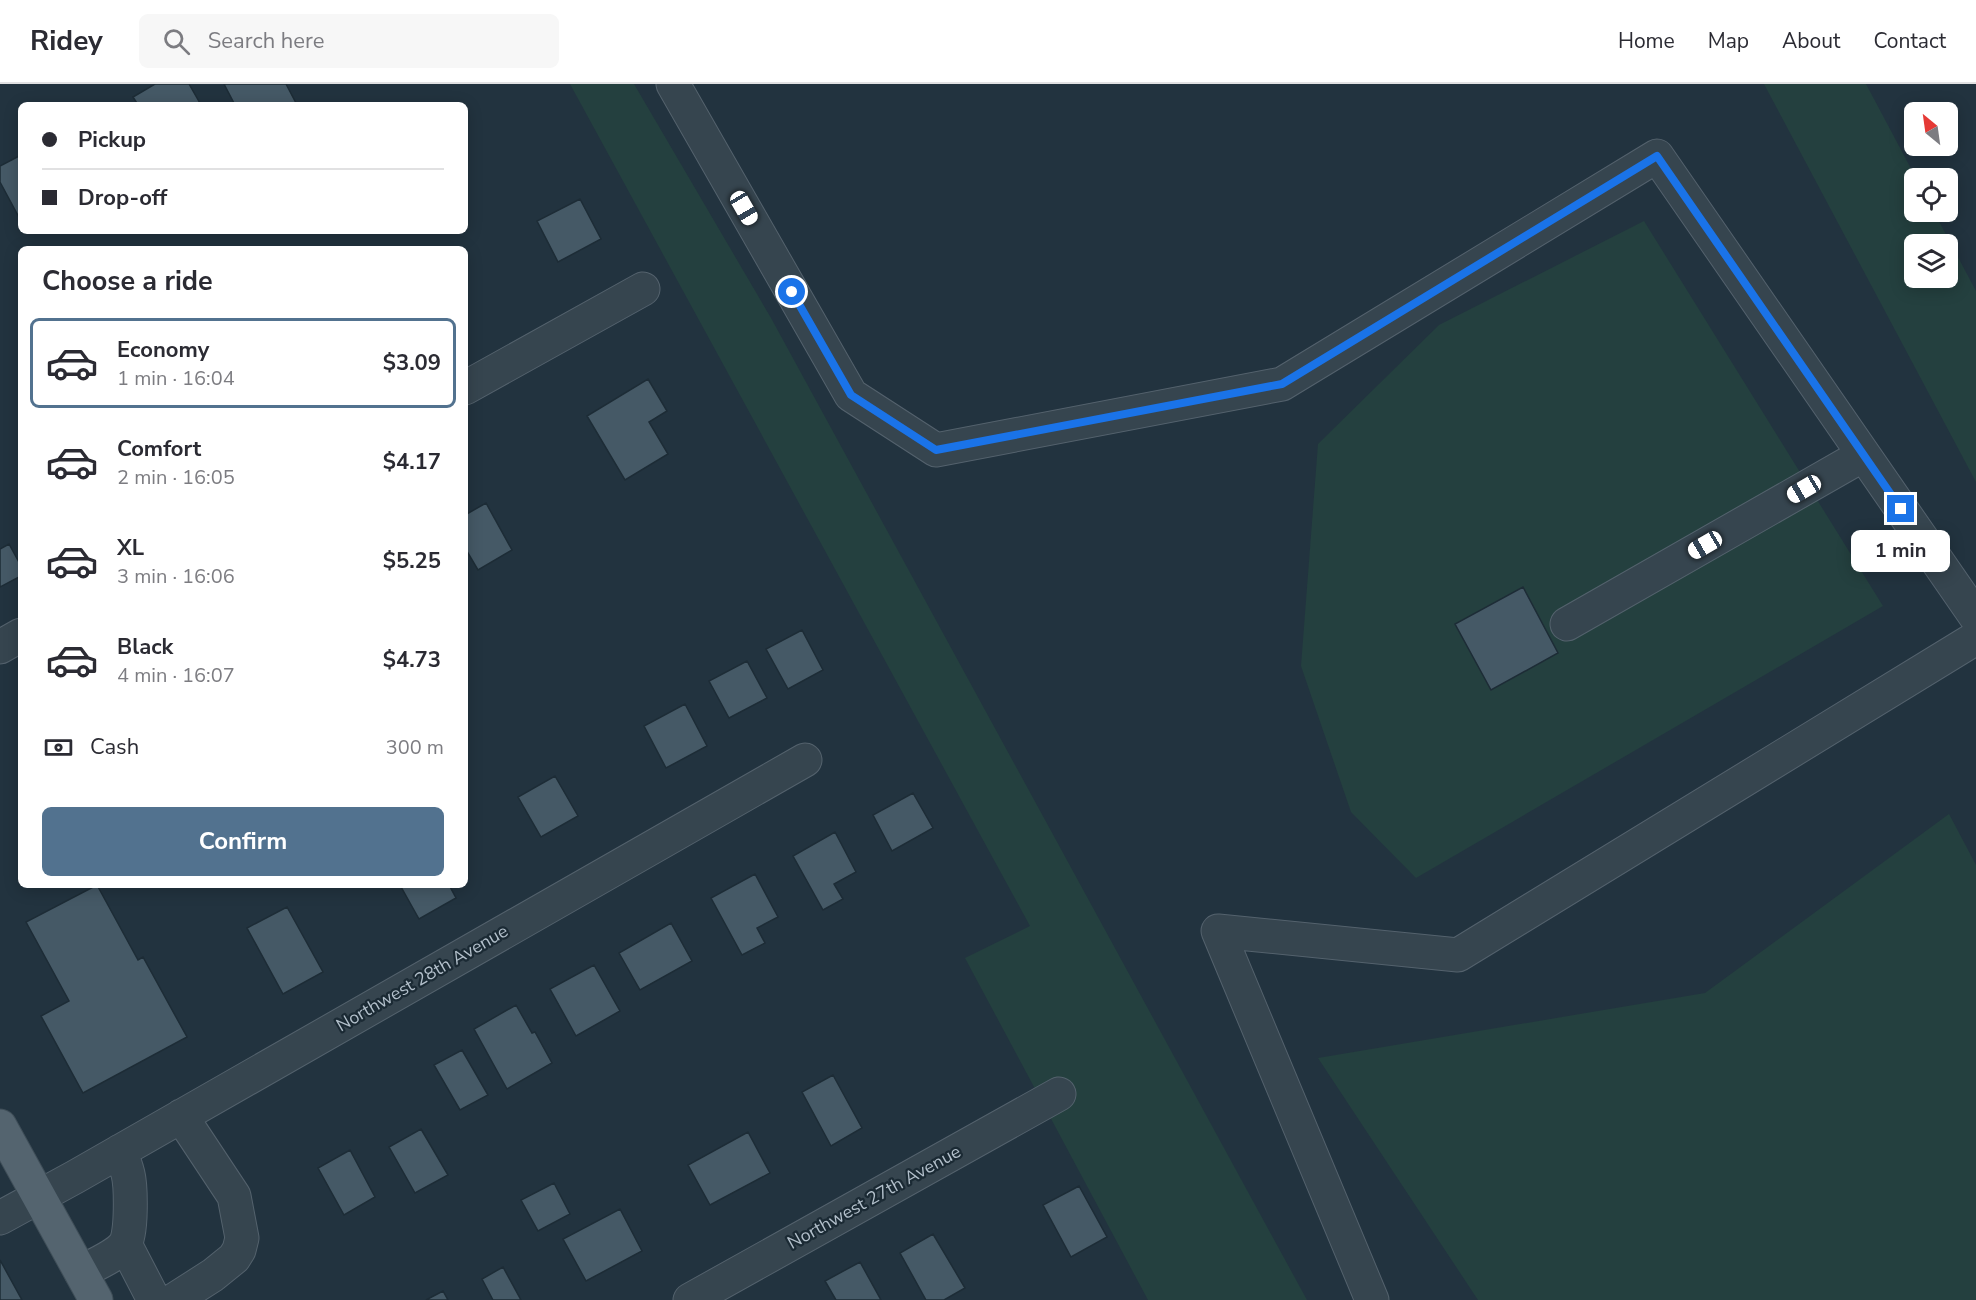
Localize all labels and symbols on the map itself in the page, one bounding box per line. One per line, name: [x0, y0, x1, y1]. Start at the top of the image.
north arrow: [1904, 102, 1958, 156]
car: [727, 188, 761, 228]
route start: [778, 278, 805, 305]
car: [1784, 472, 1824, 506]
route end: [1887, 495, 1914, 522]
car: [1685, 528, 1725, 562]
callout: 1 min: [1852, 530, 1950, 572]
street label: Northwest 28th Avenue: [332, 919, 512, 1037]
street label: Northwest 27th Avenue: [783, 1139, 965, 1255]

